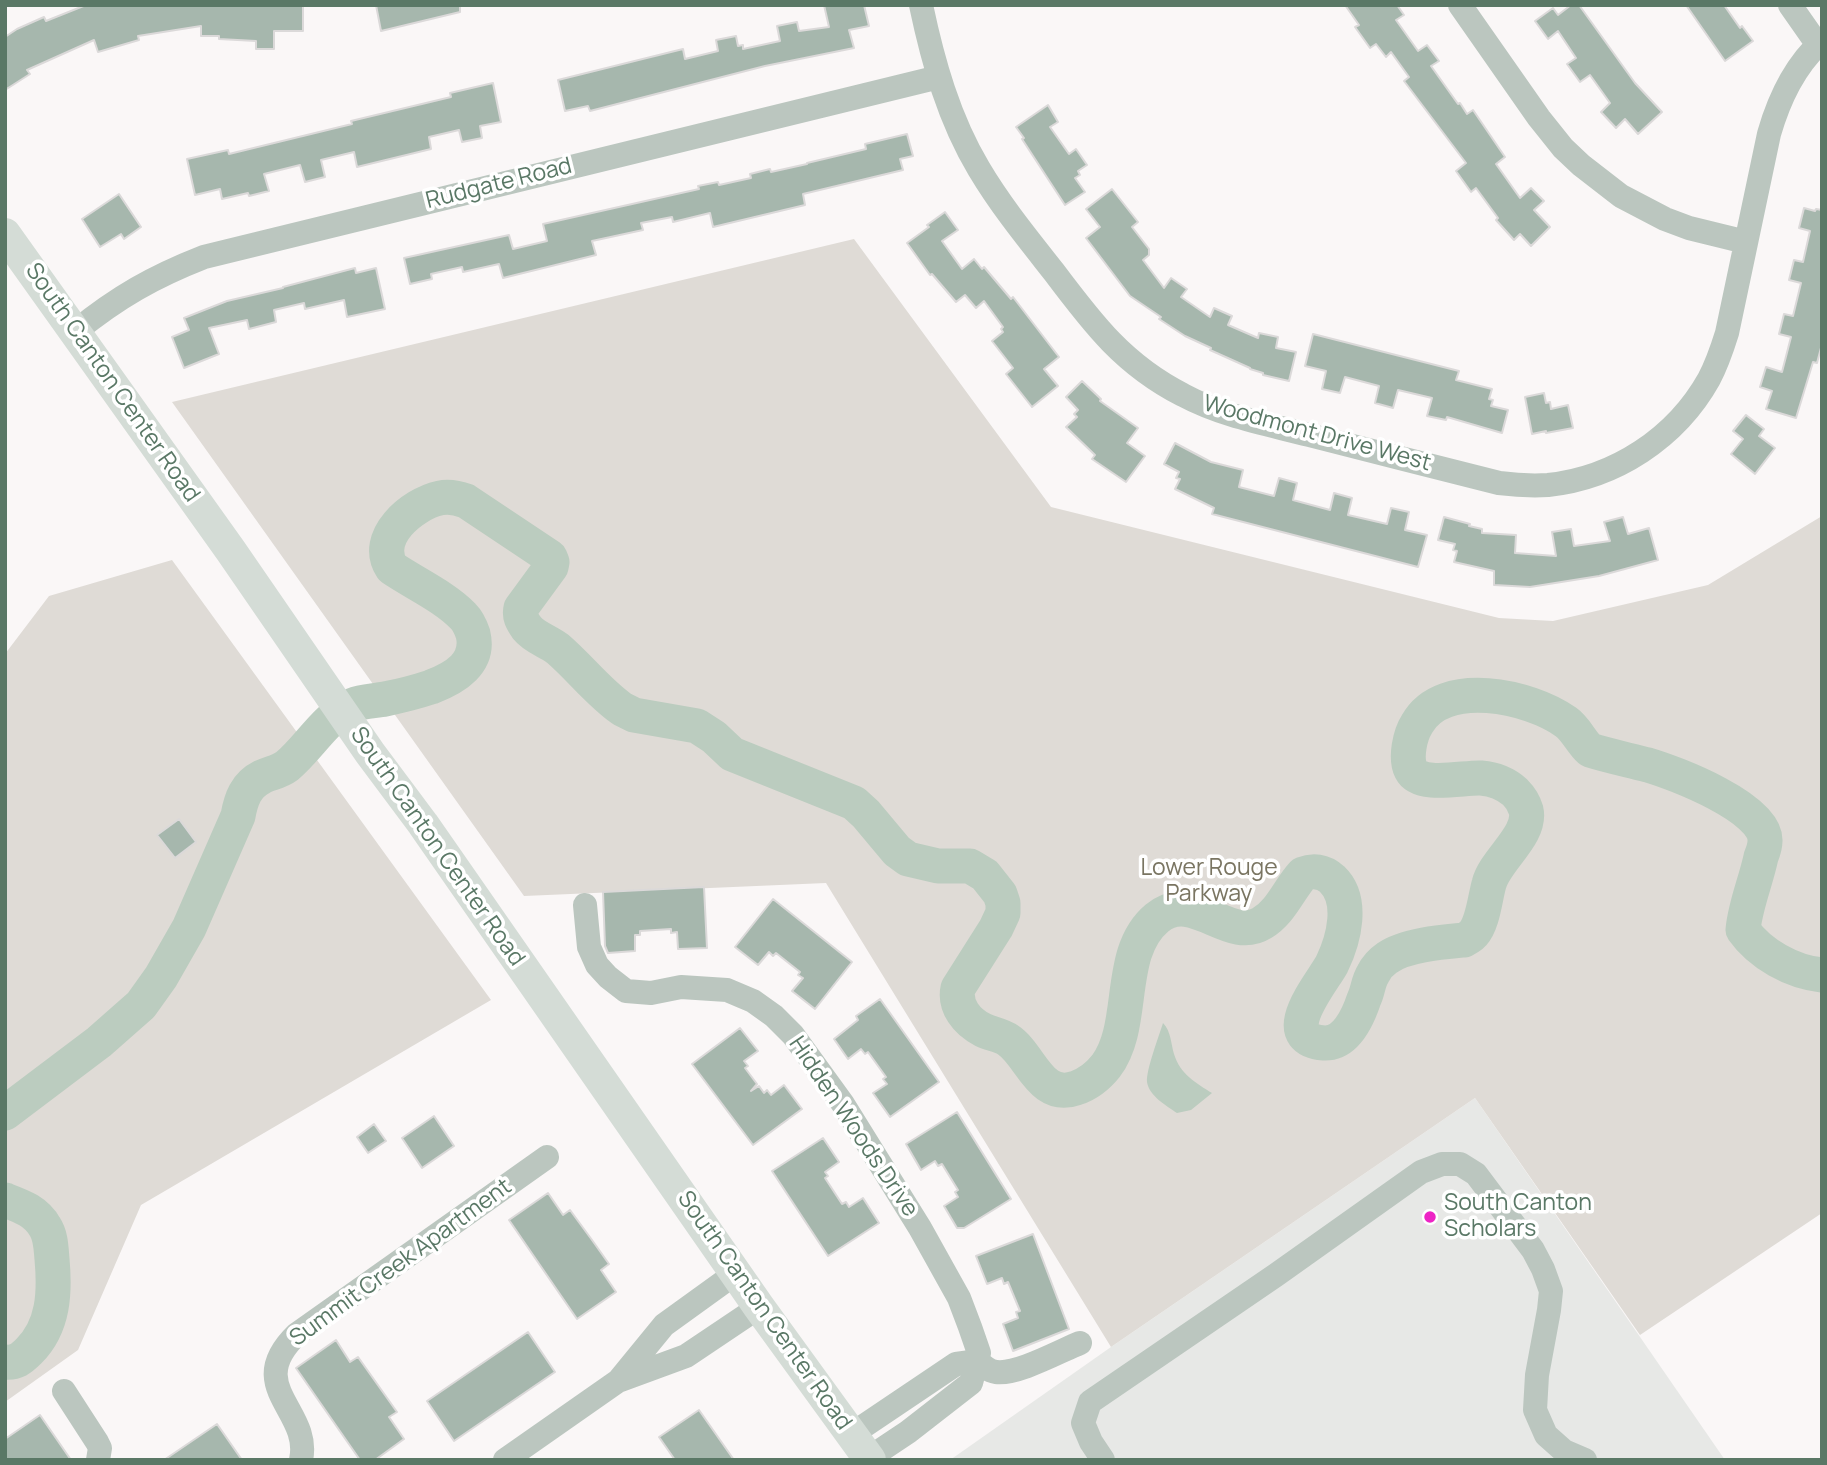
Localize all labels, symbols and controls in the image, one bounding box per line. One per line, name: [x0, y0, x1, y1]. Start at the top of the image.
street label: Rudgate Road: [423, 153, 575, 215]
street label: South Canton Center Road: [19, 258, 205, 508]
street label: Woodmont Drive West: [1200, 390, 1434, 478]
street label: South Canton Center Road: [344, 722, 530, 972]
park label: Lower Rouge Parkway: [1140, 855, 1278, 909]
street label: Hidden Woods Drive: [783, 1032, 923, 1222]
street label: Summit Creek Apartment: [285, 1173, 517, 1353]
street label: South Canton Center Road: [671, 1186, 857, 1436]
place label: South Canton Scholars: [1444, 1190, 1592, 1244]
marker: South Canton Scholars: [1422, 1209, 1438, 1225]

